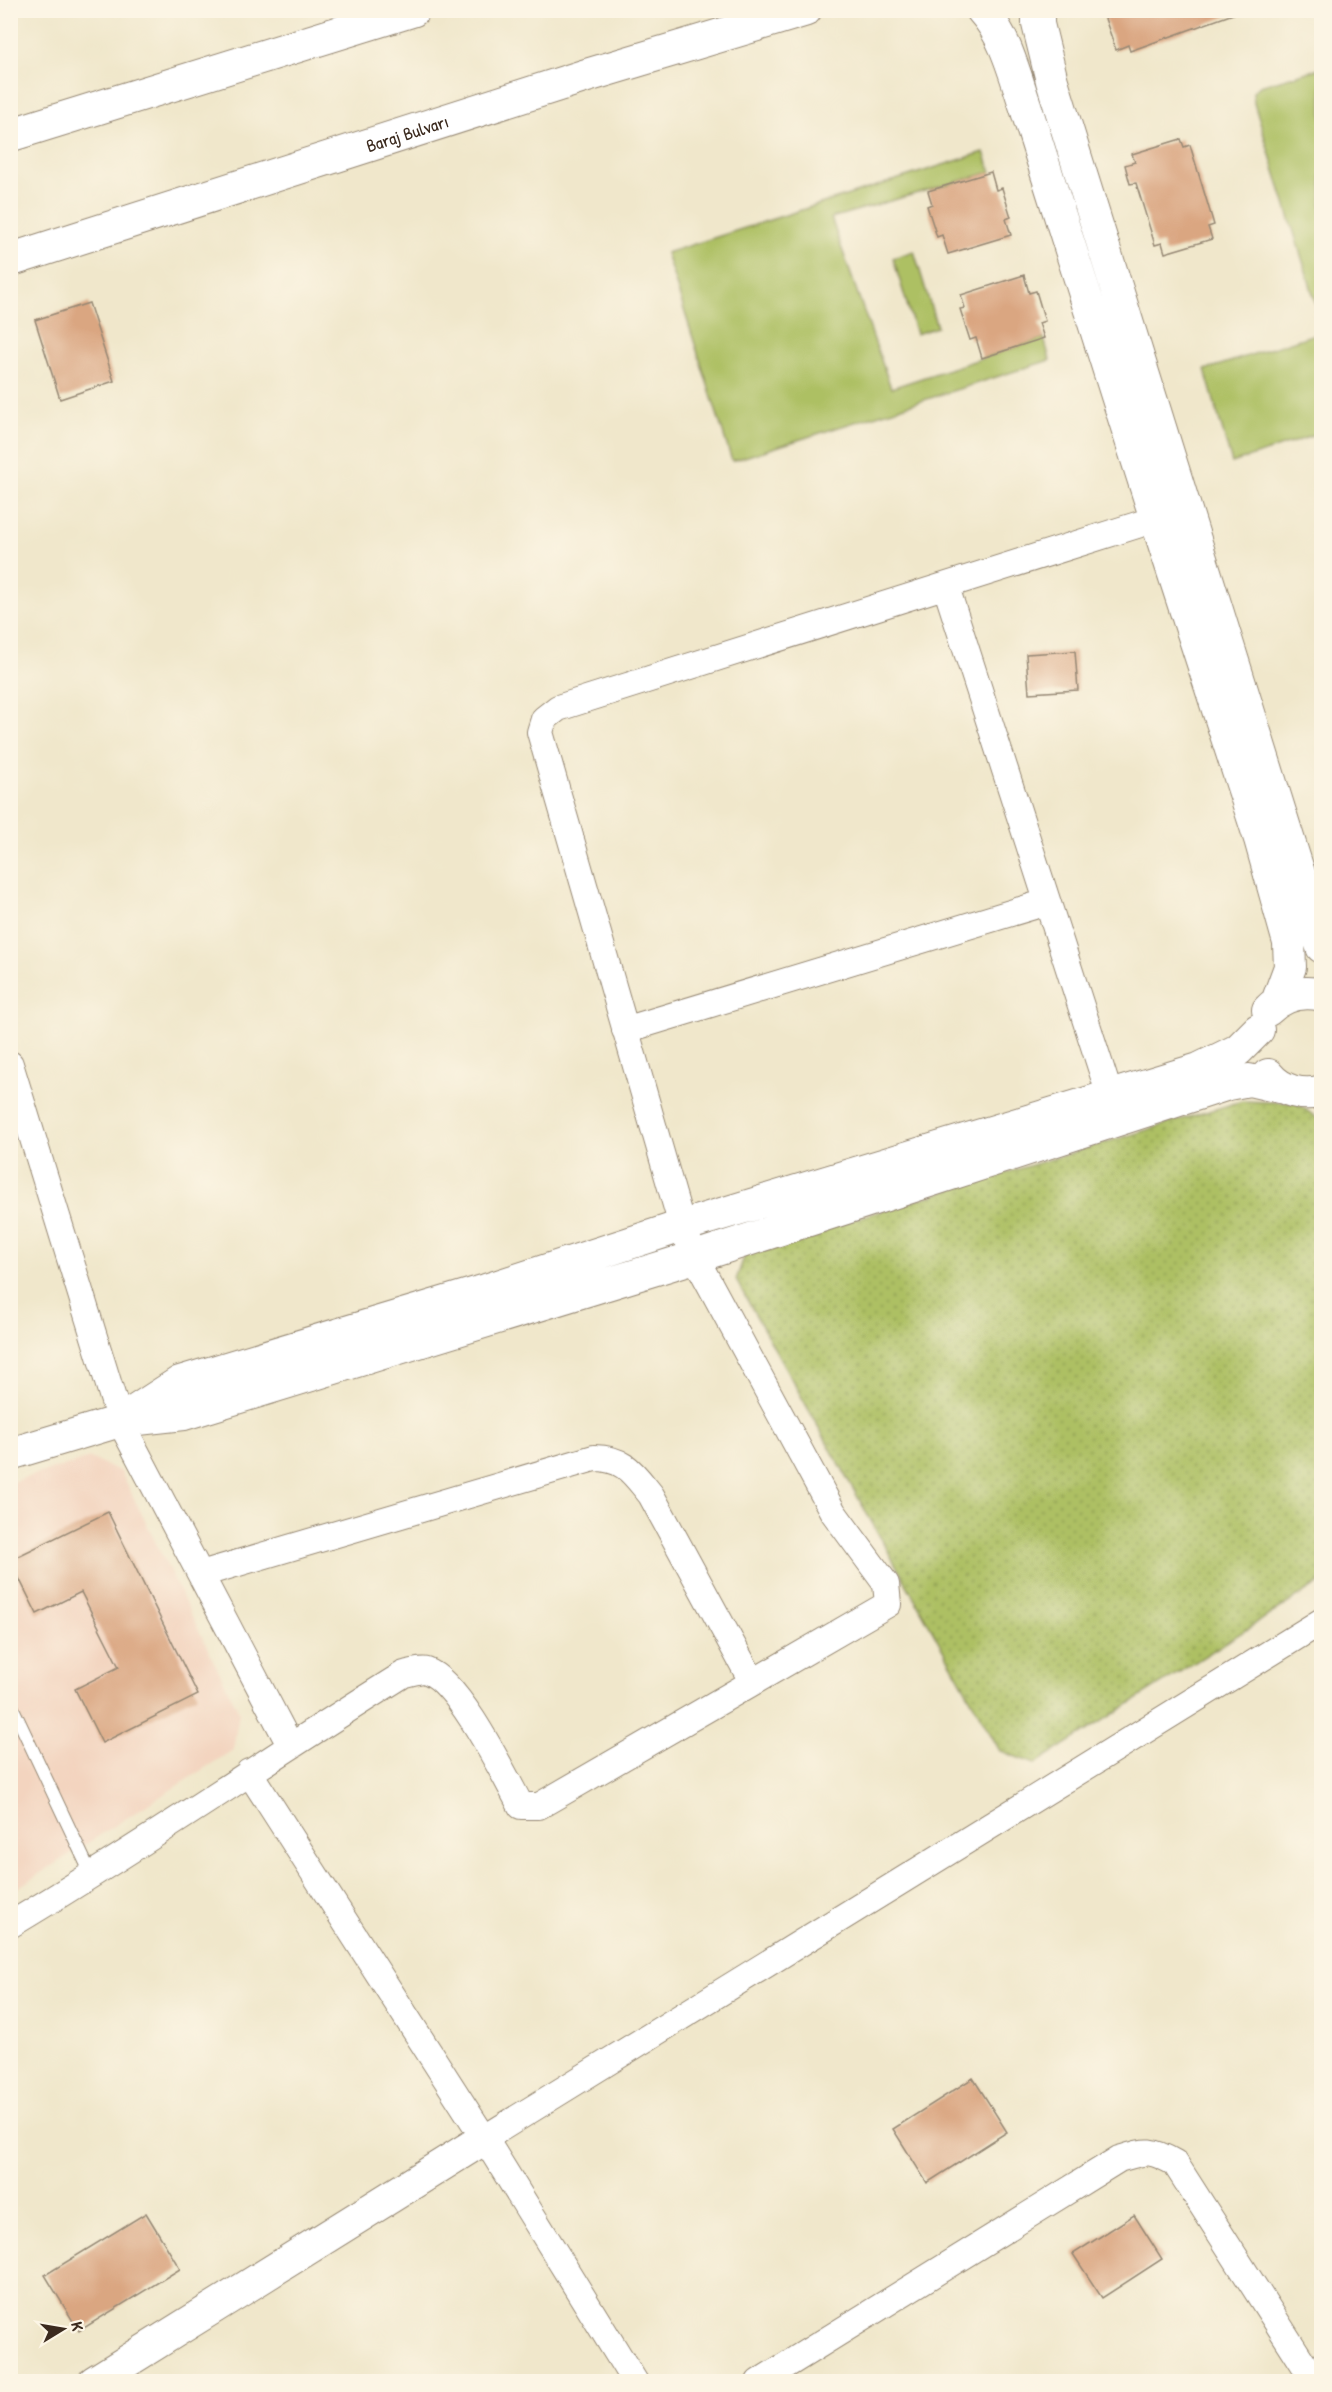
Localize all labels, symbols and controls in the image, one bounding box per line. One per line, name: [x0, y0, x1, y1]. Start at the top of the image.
street label: Baraj Bulvarı: [363, 108, 451, 158]
north arrow: [33, 2299, 93, 2359]
text: K: [66, 2320, 89, 2333]

